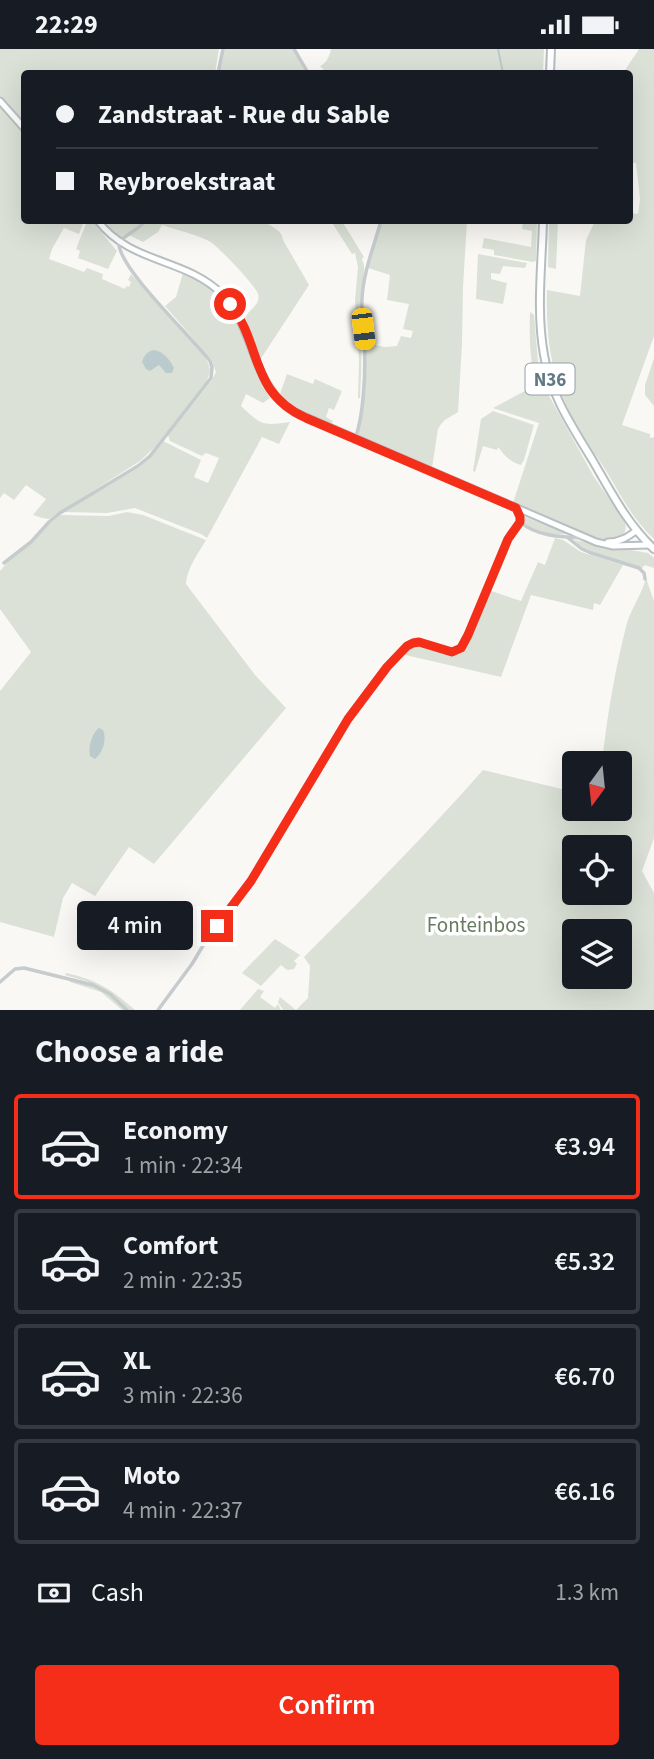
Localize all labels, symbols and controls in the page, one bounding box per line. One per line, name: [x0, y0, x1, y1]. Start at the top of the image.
text: 22:29: [35, 6, 98, 43]
text: Zandstraat - Rue du Sable: [98, 96, 390, 133]
text: Reybroekstraat: [98, 163, 275, 200]
route start: [214, 288, 246, 320]
car: [351, 307, 376, 351]
road number: N36: [526, 363, 574, 395]
north arrow: [562, 751, 632, 821]
map controls: [562, 751, 632, 989]
button: locate: [562, 835, 632, 905]
callout: 4 min: [77, 901, 192, 951]
text: 4 min: [108, 909, 162, 942]
route end: [201, 910, 233, 942]
park label: Fonteinbos: [427, 910, 525, 940]
button: layers: [562, 919, 632, 989]
text: Choose a ride: [35, 1029, 224, 1075]
text: Economy: [123, 1112, 228, 1149]
icon: car: [39, 1115, 102, 1178]
text: €3.94: [554, 1128, 615, 1165]
text: 1 min · 22:34: [123, 1149, 243, 1182]
text: Comfort: [123, 1227, 218, 1264]
icon: car: [39, 1230, 102, 1293]
text: €5.32: [554, 1243, 615, 1280]
text: 2 min · 22:35: [123, 1264, 243, 1297]
text: XL: [123, 1342, 151, 1379]
icon: car: [39, 1345, 102, 1408]
text: €6.70: [554, 1358, 615, 1395]
text: 3 min · 22:36: [123, 1379, 243, 1412]
text: Moto: [123, 1457, 180, 1494]
icon: car: [39, 1460, 102, 1523]
text: €6.16: [554, 1473, 615, 1510]
text: 4 min · 22:37: [123, 1494, 243, 1527]
icon: cash: [35, 1574, 73, 1612]
text: Cash: [91, 1574, 144, 1611]
text: 1.3 km: [555, 1576, 619, 1609]
button: Confirm: [35, 1665, 619, 1745]

